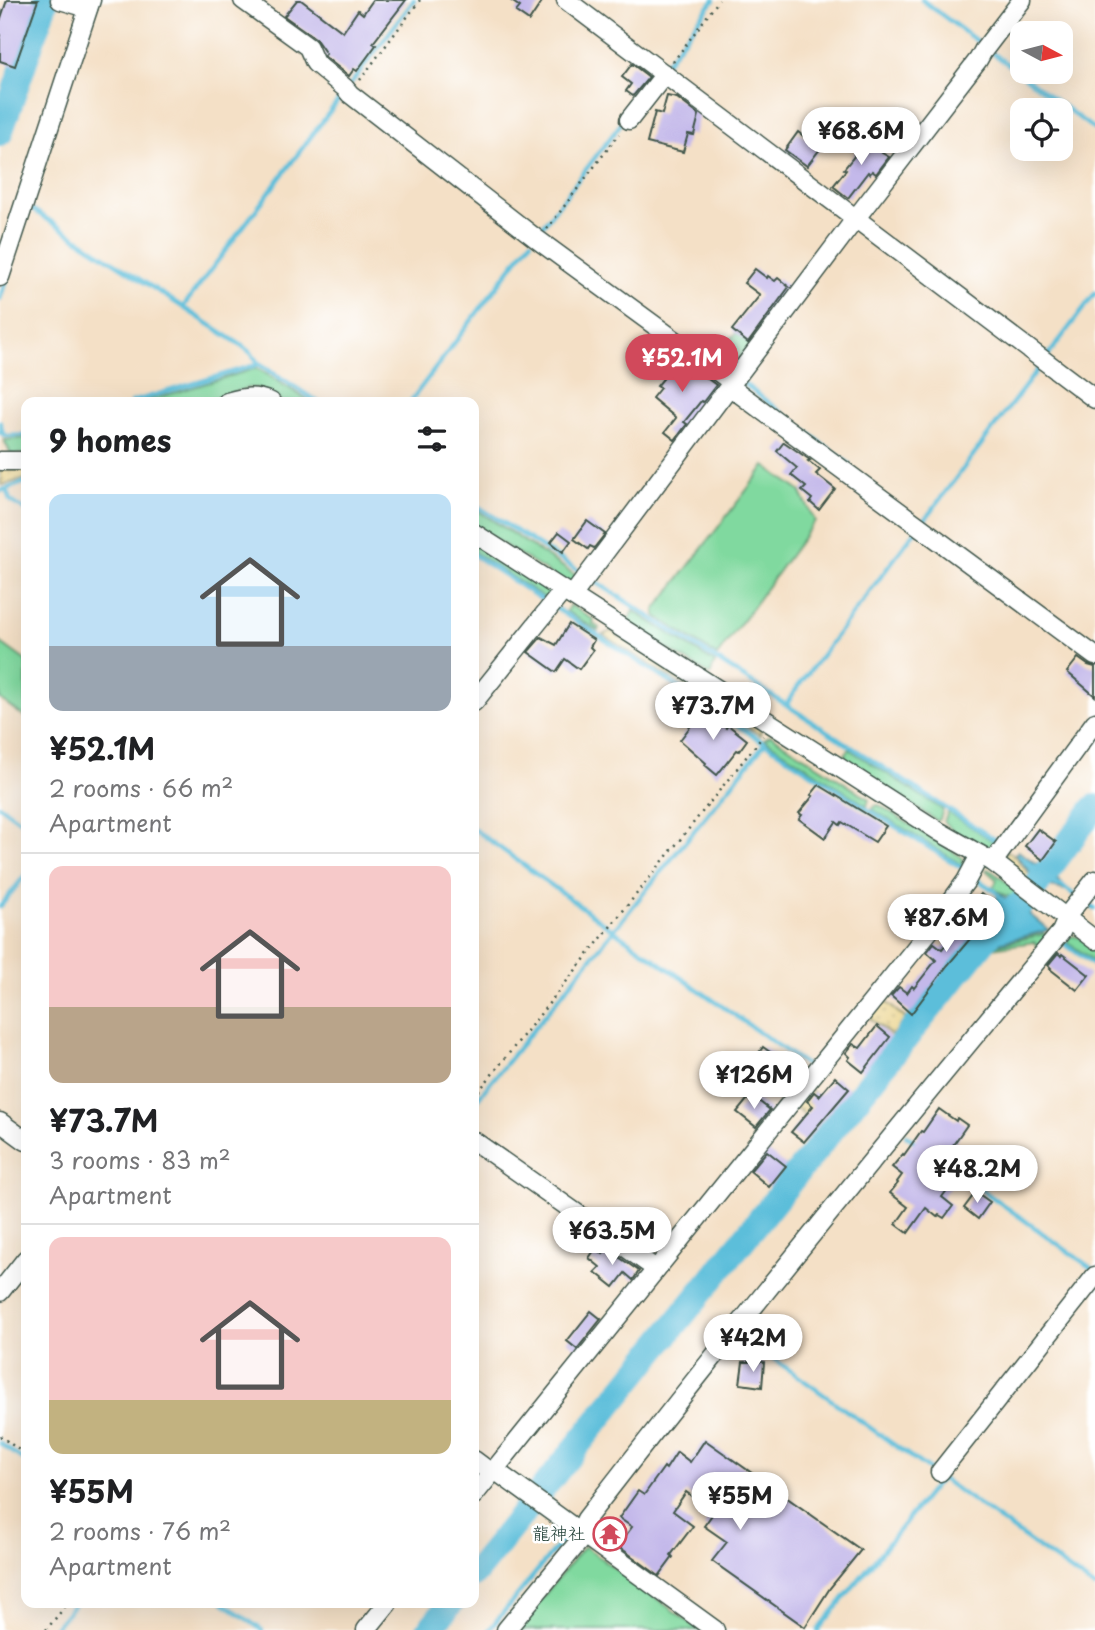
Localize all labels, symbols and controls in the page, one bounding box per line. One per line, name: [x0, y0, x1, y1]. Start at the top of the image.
north arrow: [1010, 21, 1073, 84]
map controls: [1010, 21, 1073, 161]
button: locate: [1010, 98, 1073, 161]
pin: ¥68.6M: [804, 108, 918, 167]
text: ¥68.6M: [817, 112, 905, 147]
pin: ¥52.1M: [625, 334, 739, 394]
text: ¥52.1M: [641, 339, 723, 374]
text: 9 homes: [49, 417, 171, 462]
icon: filters: [413, 420, 451, 458]
icon: home: [187, 539, 313, 665]
pin: ¥73.7M: [656, 682, 770, 742]
text: ¥73.7M: [671, 687, 755, 722]
text: ¥52.1M: [49, 725, 155, 770]
text: 2 rooms · 66 m²: [49, 770, 233, 805]
text: Apartment: [49, 805, 172, 840]
pin: ¥87.6M: [889, 894, 1003, 954]
text: ¥87.6M: [903, 899, 989, 934]
icon: home: [187, 911, 313, 1037]
pin: ¥126M: [705, 1052, 803, 1111]
text: ¥126M: [715, 1056, 793, 1091]
text: ¥73.7M: [49, 1097, 159, 1142]
text: 3 rooms · 83 m²: [49, 1142, 231, 1177]
pin: ¥48.2M: [920, 1146, 1034, 1205]
text: ¥48.2M: [933, 1150, 1021, 1185]
text: Apartment: [49, 1177, 172, 1212]
pin: ¥63.5M: [555, 1208, 669, 1267]
text: ¥63.5M: [569, 1212, 655, 1247]
icon: home: [187, 1282, 313, 1408]
pin: ¥42M: [712, 1314, 794, 1374]
text: ¥42M: [720, 1319, 787, 1354]
text: ¥55M: [49, 1468, 134, 1513]
pin: ¥55M: [699, 1472, 781, 1532]
text: ¥55M: [707, 1477, 773, 1512]
text: 2 rooms · 76 m²: [49, 1513, 231, 1548]
temple icon: 龍神社: [591, 1515, 629, 1553]
place label: 龍神社: [532, 1519, 586, 1546]
text: Apartment: [49, 1548, 172, 1583]

